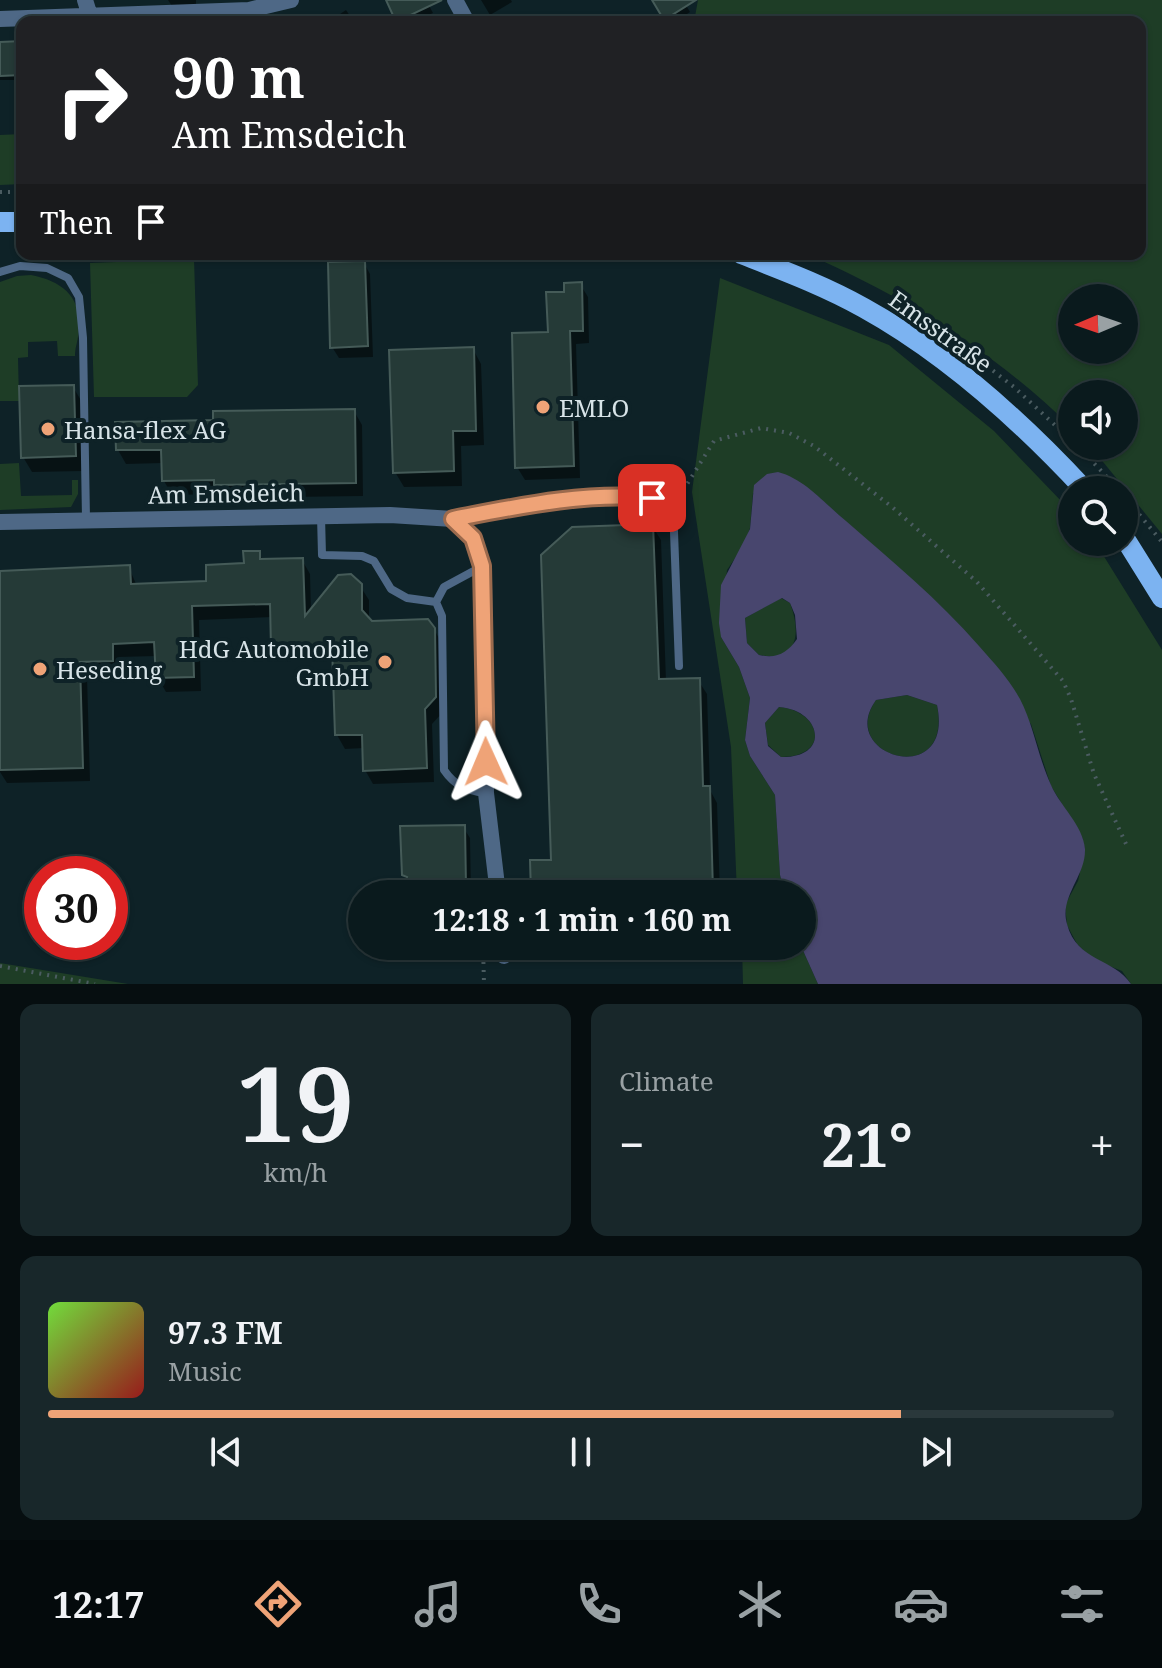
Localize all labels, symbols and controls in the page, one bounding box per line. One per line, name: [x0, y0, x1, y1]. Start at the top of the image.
text: 90 m: [172, 38, 305, 114]
icon: right: [40, 48, 144, 152]
text: Am Emsdeich: [172, 110, 407, 159]
icon: arrive: [129, 200, 173, 244]
text: Then: [40, 202, 113, 243]
street label: Emsstraße: [883, 282, 999, 380]
north arrow: [1058, 284, 1138, 364]
map controls: [1058, 284, 1138, 556]
button: sound: [1058, 380, 1138, 460]
place label: EMLO: [559, 391, 629, 424]
marker: EMLO: [534, 398, 552, 416]
place label: Hansa-flex AG: [64, 413, 226, 446]
marker: Hansa-flex AG: [39, 420, 57, 438]
pin: [618, 464, 686, 532]
street label: Am Emsdeich: [147, 475, 305, 511]
icon: arrive: [630, 476, 674, 520]
button: search: [1058, 476, 1138, 556]
place label: HdG Automobile GmbH: [179, 632, 369, 693]
place label: Heseding: [56, 653, 162, 686]
marker: HdG Automobile GmbH: [376, 653, 394, 671]
marker: Heseding: [31, 660, 49, 678]
position arrow: [444, 720, 528, 804]
speed limit sign: 30: [24, 856, 128, 960]
text: 12:18 · 1 min · 160 m: [433, 899, 731, 940]
text: 19: [237, 1031, 354, 1172]
text: Climate: [619, 1063, 714, 1099]
text: 21°: [821, 1103, 913, 1185]
text: −: [619, 1114, 644, 1174]
text: +: [1089, 1114, 1114, 1174]
text: km/h: [264, 1154, 327, 1190]
text: 97.3 FM: [168, 1312, 283, 1353]
text: Music: [168, 1353, 242, 1389]
icon: previous: [204, 1430, 248, 1474]
icon: pause: [559, 1430, 603, 1474]
icon: next: [914, 1430, 958, 1474]
icon: directions: [250, 1576, 306, 1632]
icon: music: [410, 1576, 466, 1632]
icon: phone: [571, 1576, 627, 1632]
icon: climate: [732, 1576, 788, 1632]
icon: car: [893, 1576, 949, 1632]
icon: filters: [1054, 1576, 1110, 1632]
text: 12:17: [52, 1580, 145, 1629]

